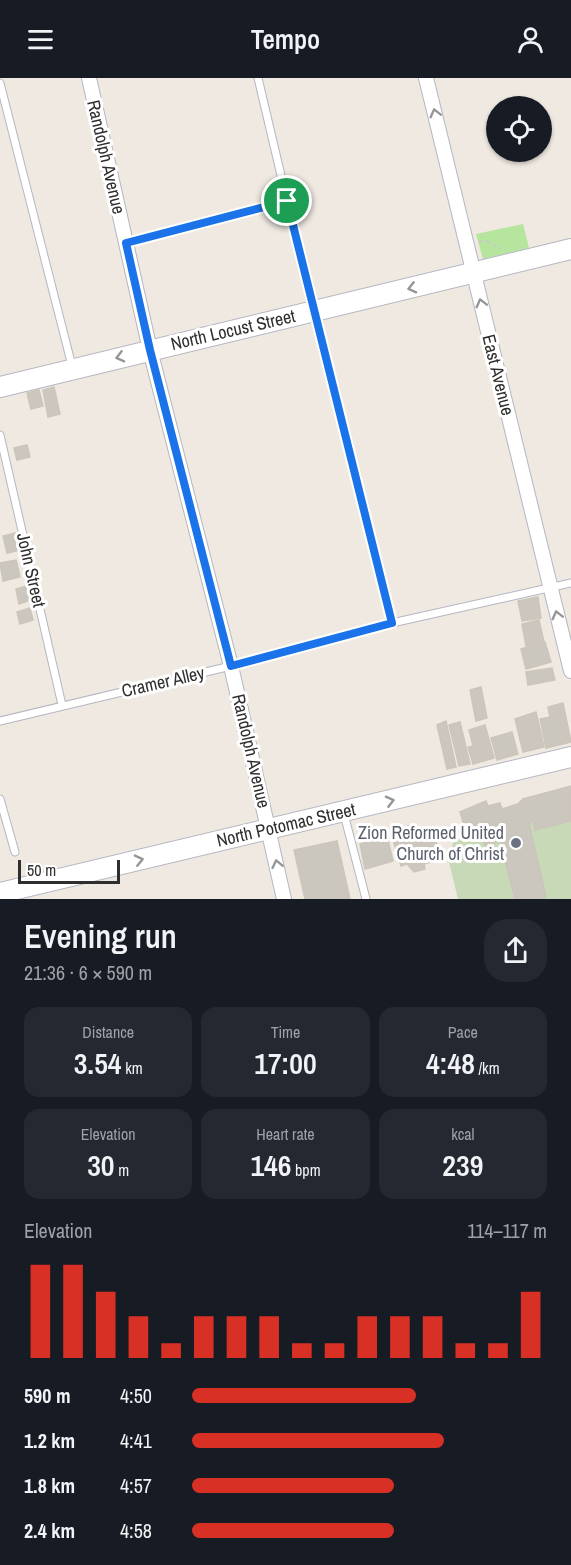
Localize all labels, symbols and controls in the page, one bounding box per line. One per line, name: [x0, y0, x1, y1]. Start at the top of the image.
text: Tempo: [251, 21, 320, 57]
icon: menu: [24, 23, 57, 56]
icon: person: [514, 23, 547, 56]
map controls: [486, 96, 552, 162]
button: locate: [486, 96, 552, 162]
street label: Randolph Avenue: [81, 97, 132, 216]
one-way arrow: [429, 108, 442, 118]
pin: [261, 175, 312, 226]
icon: arrive: [270, 184, 303, 217]
one-way arrow: [407, 280, 417, 293]
one-way arrow: [475, 298, 488, 308]
street label: North Locust Street: [168, 303, 298, 356]
street label: East Avenue: [476, 332, 521, 418]
one-way arrow: [115, 349, 125, 362]
street label: John Street: [11, 530, 52, 609]
one-way arrow: [552, 610, 565, 620]
street label: Cramer Alley: [119, 660, 207, 703]
street label: Randolph Avenue: [226, 691, 277, 810]
one-way arrow: [384, 795, 394, 808]
street label: North Potomac Street: [214, 796, 358, 853]
place label: Zion Reformed United Church of Christ: [358, 820, 504, 866]
marker: Zion Reformed United Church of Christ: [509, 836, 523, 850]
one-way arrow: [133, 855, 143, 868]
scale bar: [18, 857, 120, 884]
text: 50 m: [27, 859, 56, 881]
one-way arrow: [271, 860, 284, 870]
text: Evening run: [24, 914, 177, 958]
button: share: [484, 919, 547, 982]
text: 21:36 · 6 × 590 m: [24, 959, 152, 986]
text: Distance: [82, 1021, 134, 1043]
text: Time: [271, 1021, 300, 1043]
text: Pace: [448, 1021, 478, 1043]
text: 3.54: [74, 1043, 122, 1083]
text: 17:00: [254, 1043, 317, 1083]
text: 4:48: [426, 1043, 475, 1083]
text: km: [122, 1057, 143, 1079]
text: /km: [475, 1057, 500, 1079]
text: Elevation: [81, 1123, 136, 1145]
text: Heart rate: [256, 1123, 315, 1145]
text: kcal: [451, 1123, 474, 1145]
text: 30: [87, 1145, 115, 1185]
text: 146: [250, 1145, 291, 1185]
text: 239: [442, 1145, 483, 1185]
text: m: [115, 1159, 129, 1181]
text: bpm: [291, 1159, 321, 1181]
text: Elevation: [24, 1217, 92, 1244]
text: 114–117 m: [467, 1217, 547, 1244]
text: 590 m: [24, 1382, 71, 1409]
text: 4:50: [120, 1382, 152, 1409]
text: 1.2 km: [24, 1427, 75, 1454]
text: 4:41: [120, 1427, 152, 1454]
text: 1.8 km: [24, 1472, 75, 1499]
text: 4:57: [120, 1472, 152, 1499]
text: 2.4 km: [24, 1517, 75, 1544]
text: 4:58: [120, 1517, 152, 1544]

